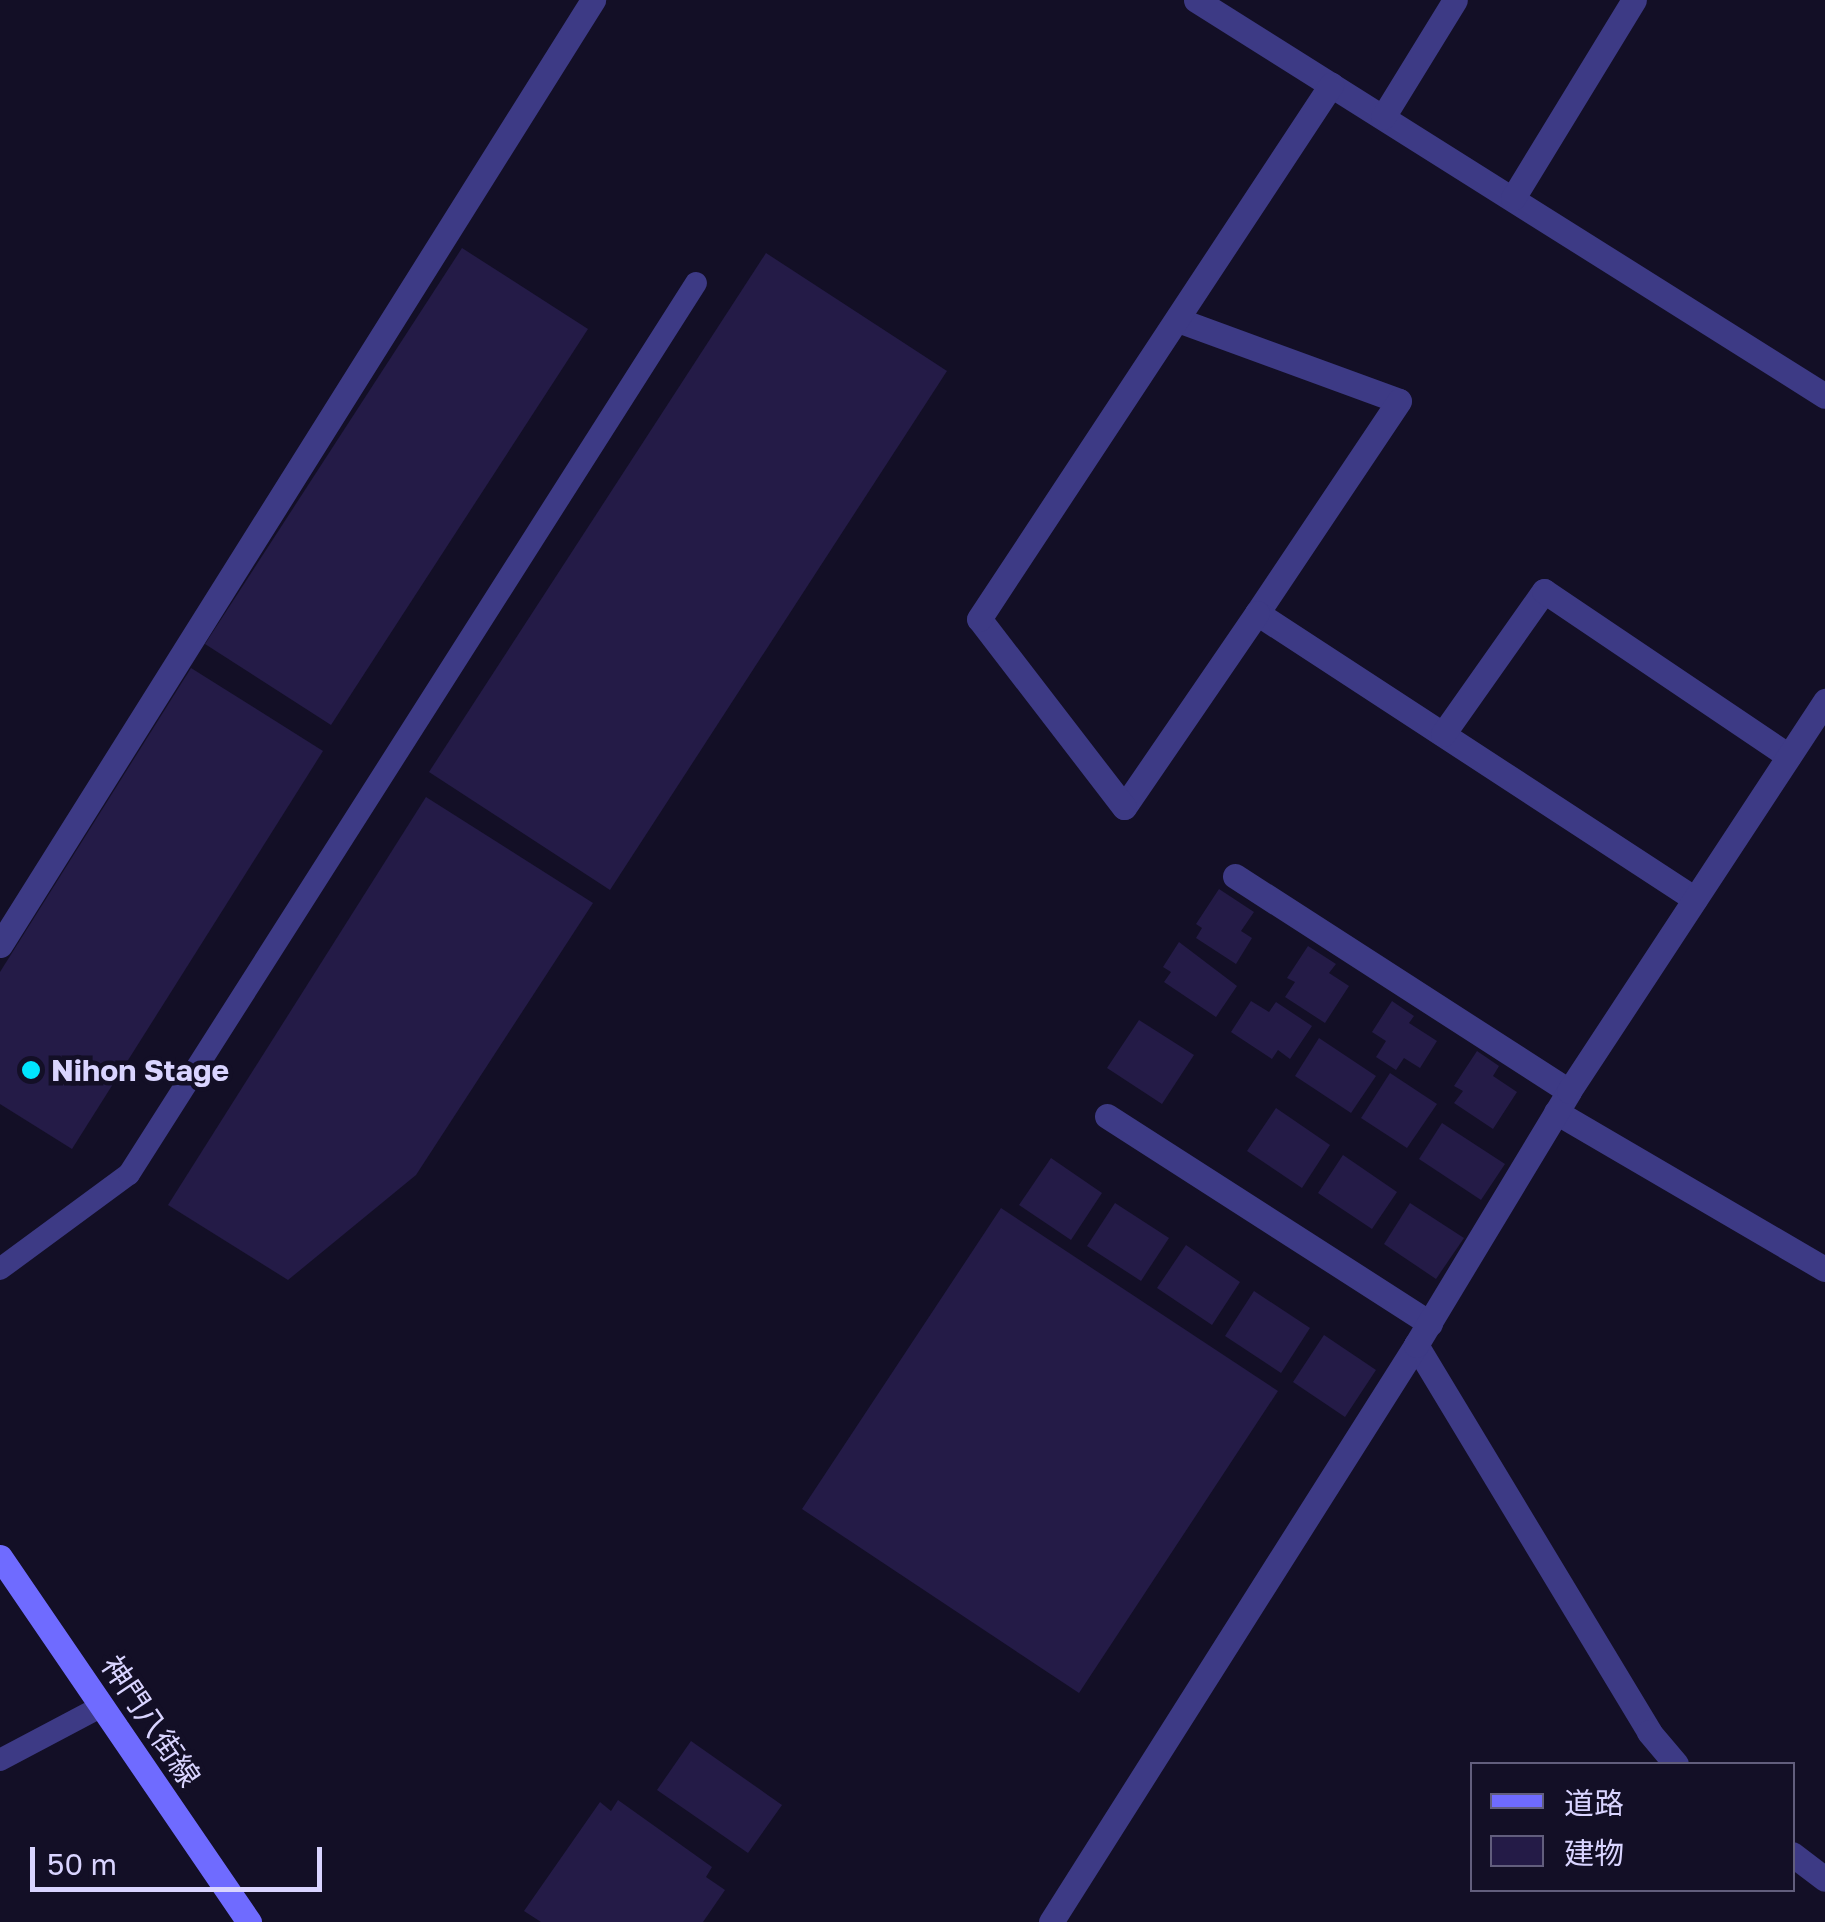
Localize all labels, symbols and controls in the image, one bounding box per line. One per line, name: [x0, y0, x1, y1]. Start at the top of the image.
place label: Nihon Stage: [51, 1052, 229, 1088]
marker: Nihon Stage: [20, 1059, 42, 1081]
street label: 神門八街線: [94, 1649, 208, 1793]
legend: [1470, 1762, 1795, 1892]
text: 道路: [1564, 1785, 1624, 1821]
scale bar: [35, 1827, 328, 1889]
text: 建物: [1564, 1835, 1624, 1871]
text: 50 m: [47, 1846, 117, 1882]

